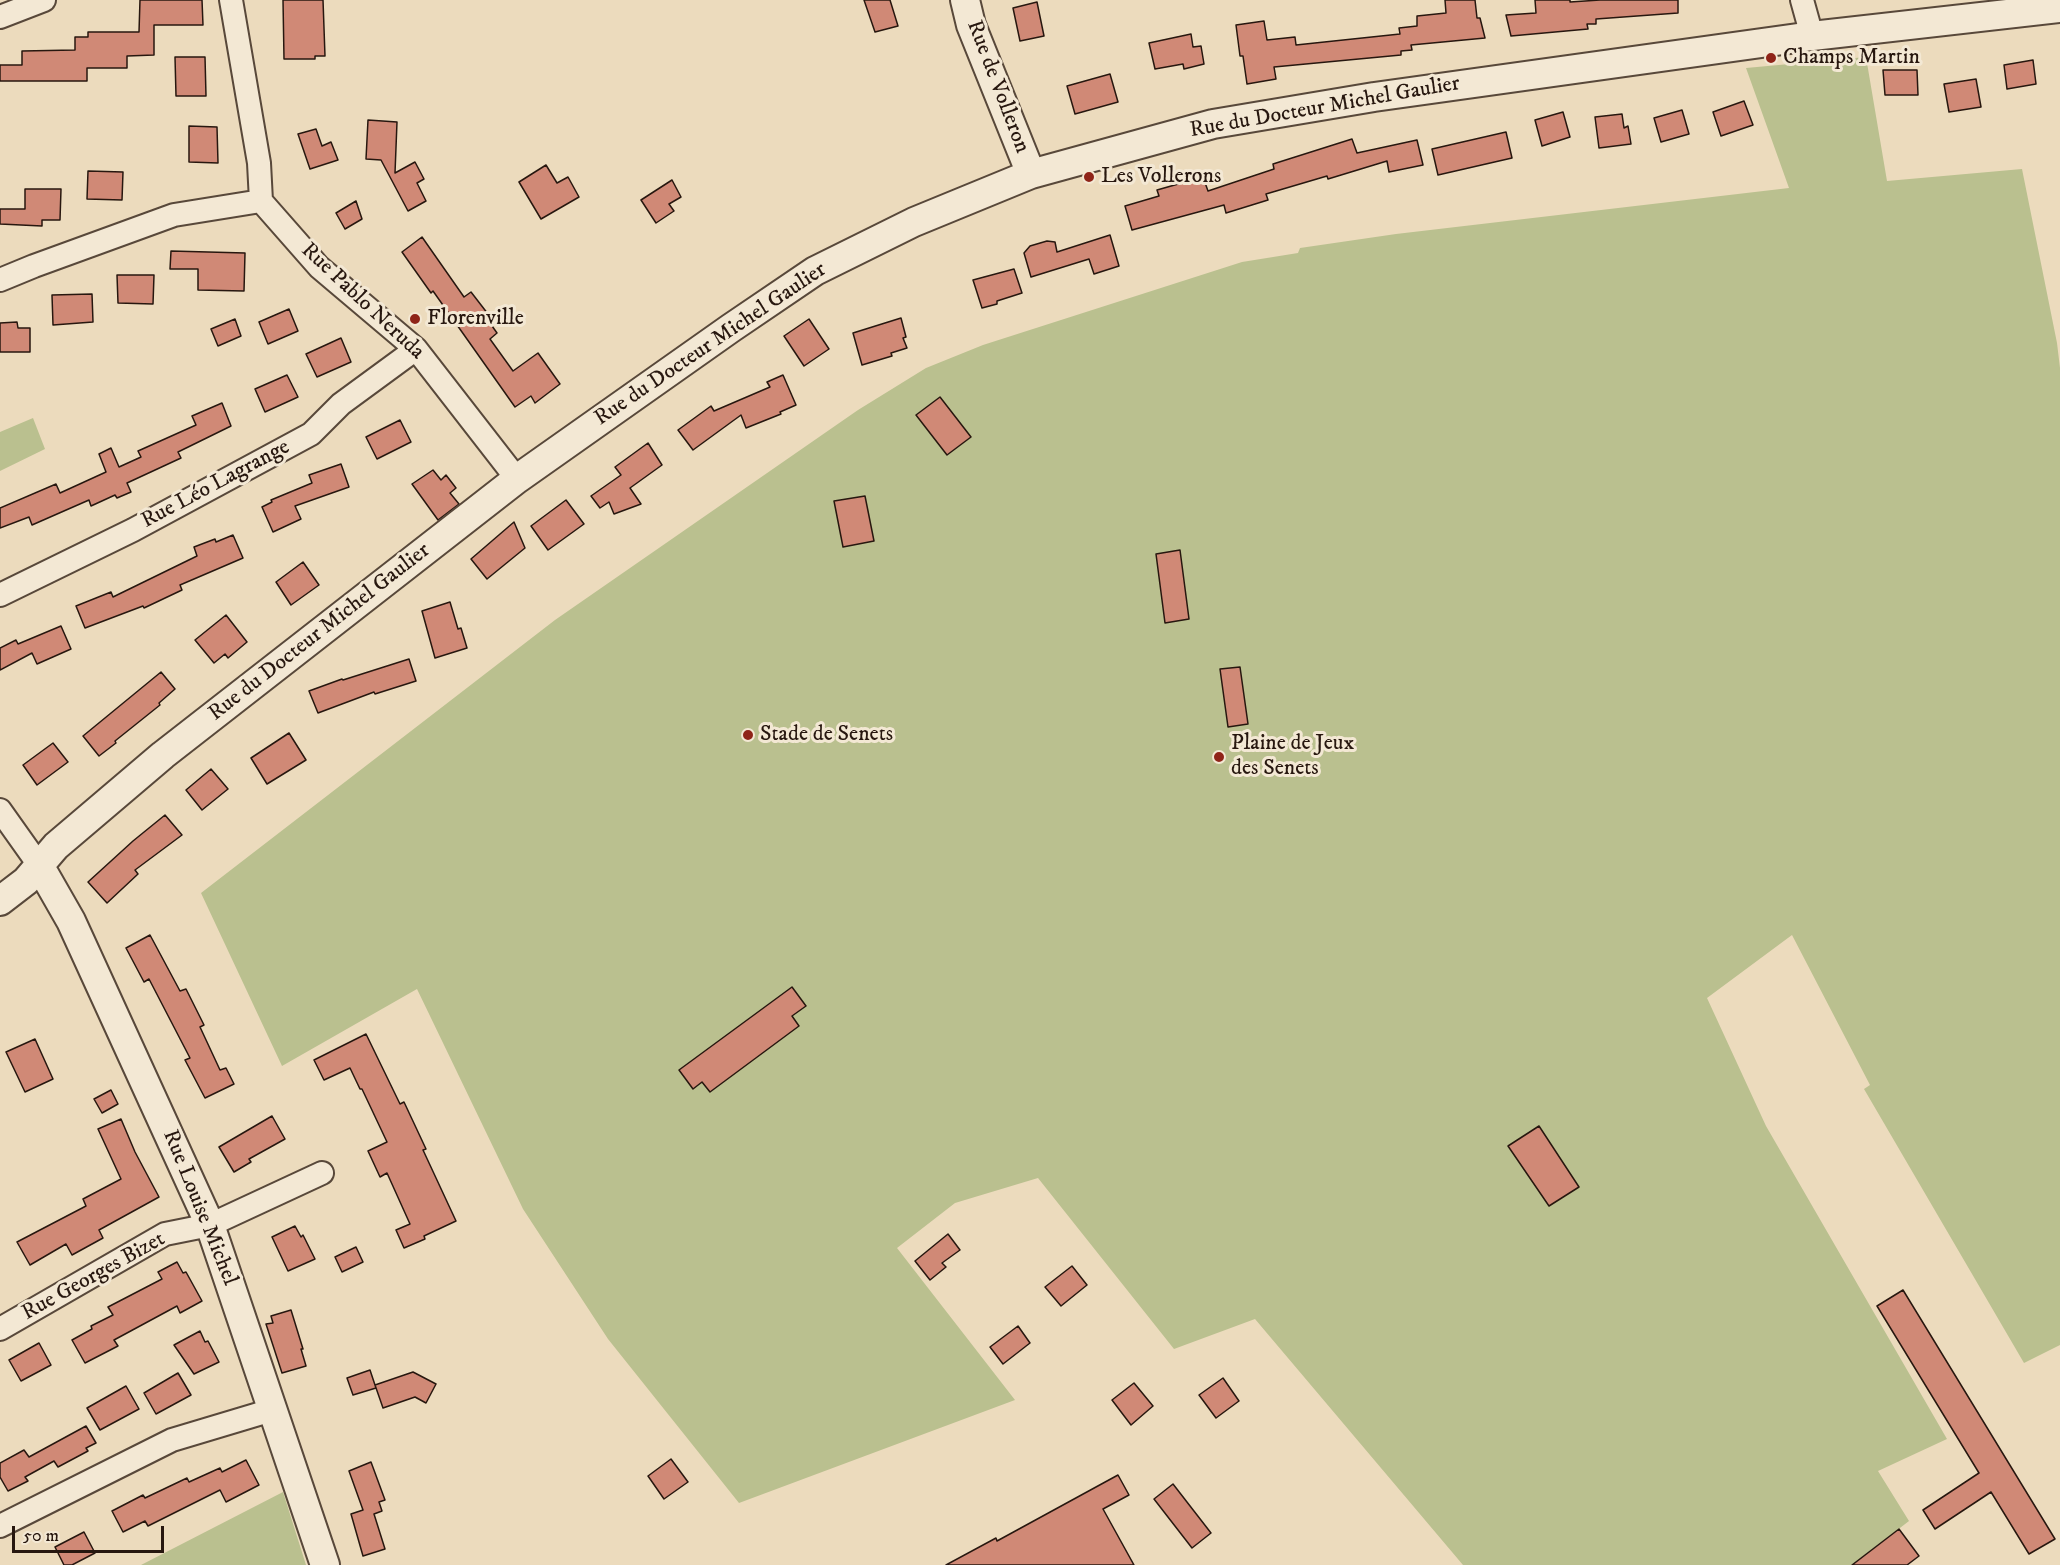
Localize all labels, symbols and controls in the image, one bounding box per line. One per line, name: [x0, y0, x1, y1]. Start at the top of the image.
street label: Rue de Volleron: [960, 17, 1034, 157]
place label: Champs Martin: [1783, 45, 1920, 71]
marker: Champs Martin: [1764, 51, 1778, 65]
street label: Rue du Docteur Michel Gaulier: [1188, 71, 1462, 145]
place label: Les Vollerons: [1101, 164, 1221, 190]
marker: Les Vollerons: [1082, 170, 1096, 184]
street label: Rue Pablo Neruda: [295, 238, 429, 366]
street label: Rue du Docteur Michel Gaulier: [590, 258, 832, 432]
place label: Florenville: [427, 306, 524, 332]
marker: Florenville: [408, 312, 422, 326]
street label: Rue Léo Lagrange: [137, 435, 295, 535]
street label: Rue du Docteur Michel Gaulier: [204, 538, 436, 728]
place label: Stade de Senets: [760, 722, 893, 748]
marker: Stade de Senets: [741, 728, 755, 742]
place label: Plaine de Jeux des Senets: [1231, 731, 1354, 782]
marker: Plaine de Jeux des Senets: [1212, 750, 1226, 764]
street label: Rue Louise Michel: [156, 1126, 242, 1290]
street label: Rue Georges Bizet: [18, 1227, 170, 1327]
scale bar: [15, 1514, 166, 1552]
text: 50 m: [23, 1525, 59, 1547]

